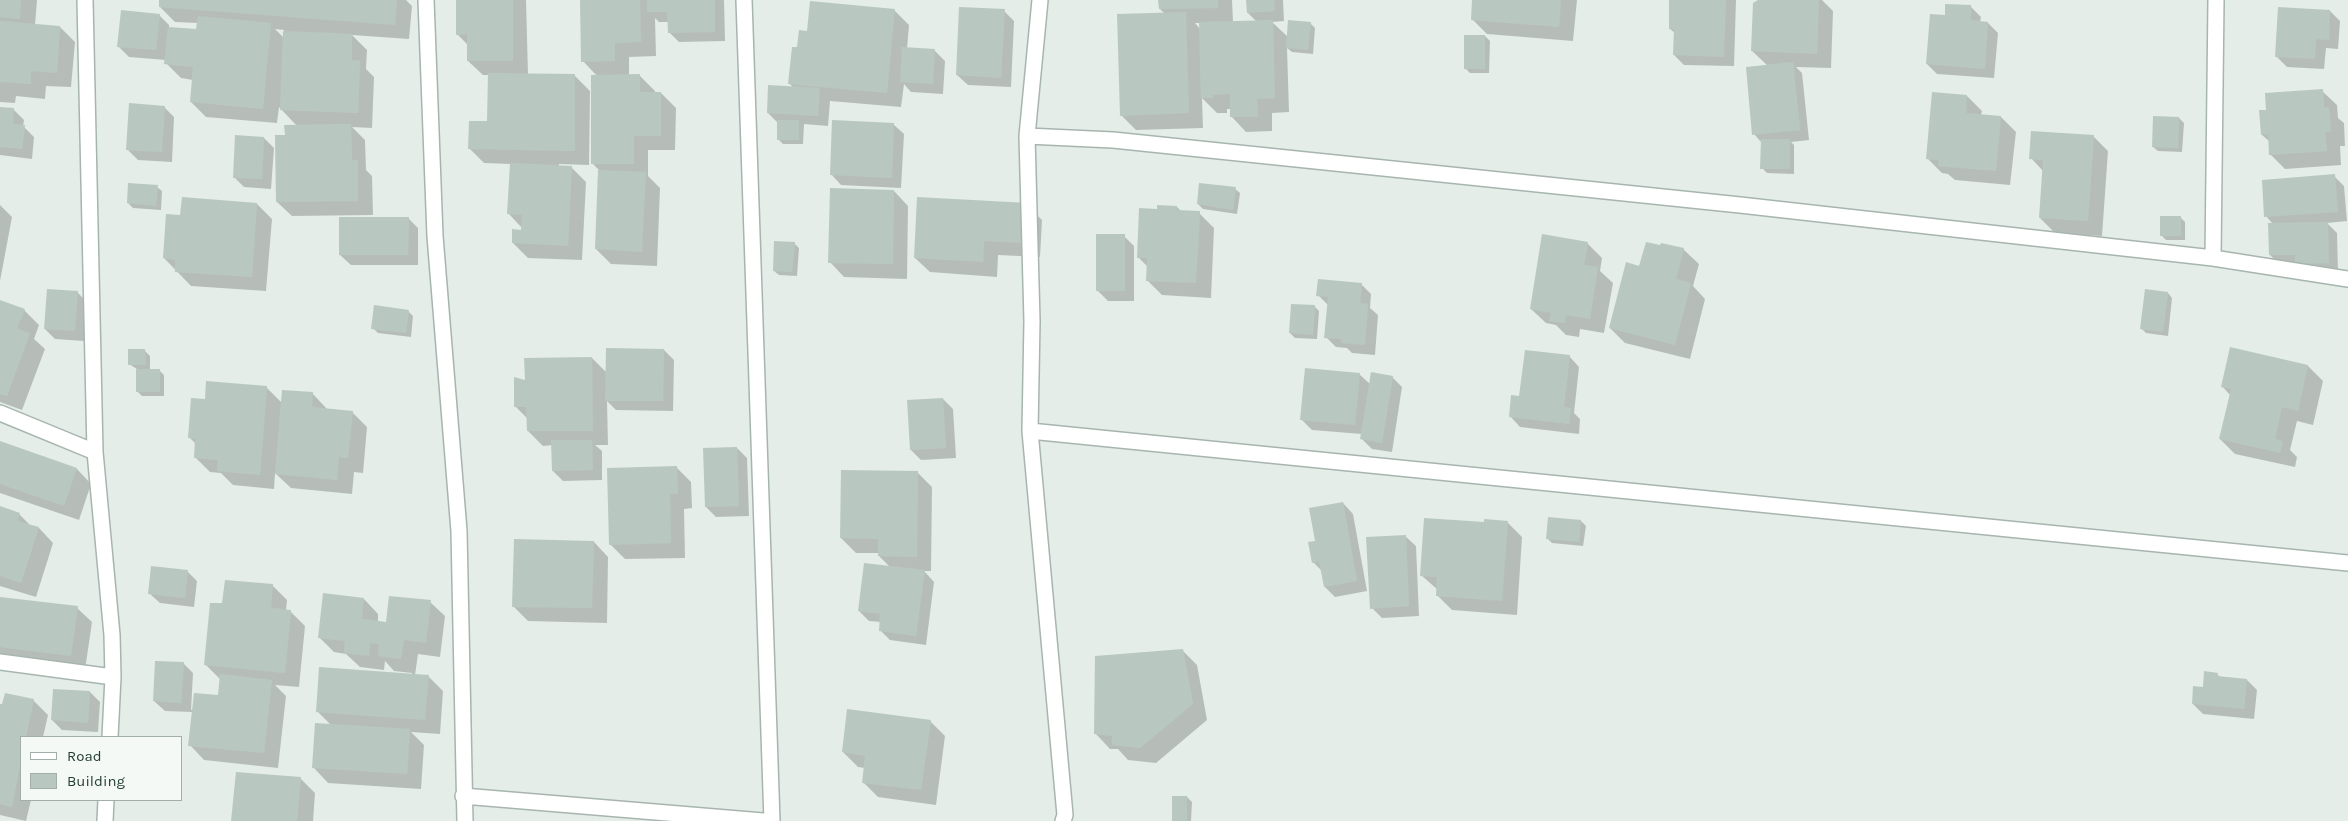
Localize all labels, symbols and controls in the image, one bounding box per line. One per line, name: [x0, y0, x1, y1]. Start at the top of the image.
legend: [20, 736, 182, 801]
text: Road: [67, 747, 102, 765]
text: Building: [67, 772, 125, 790]

